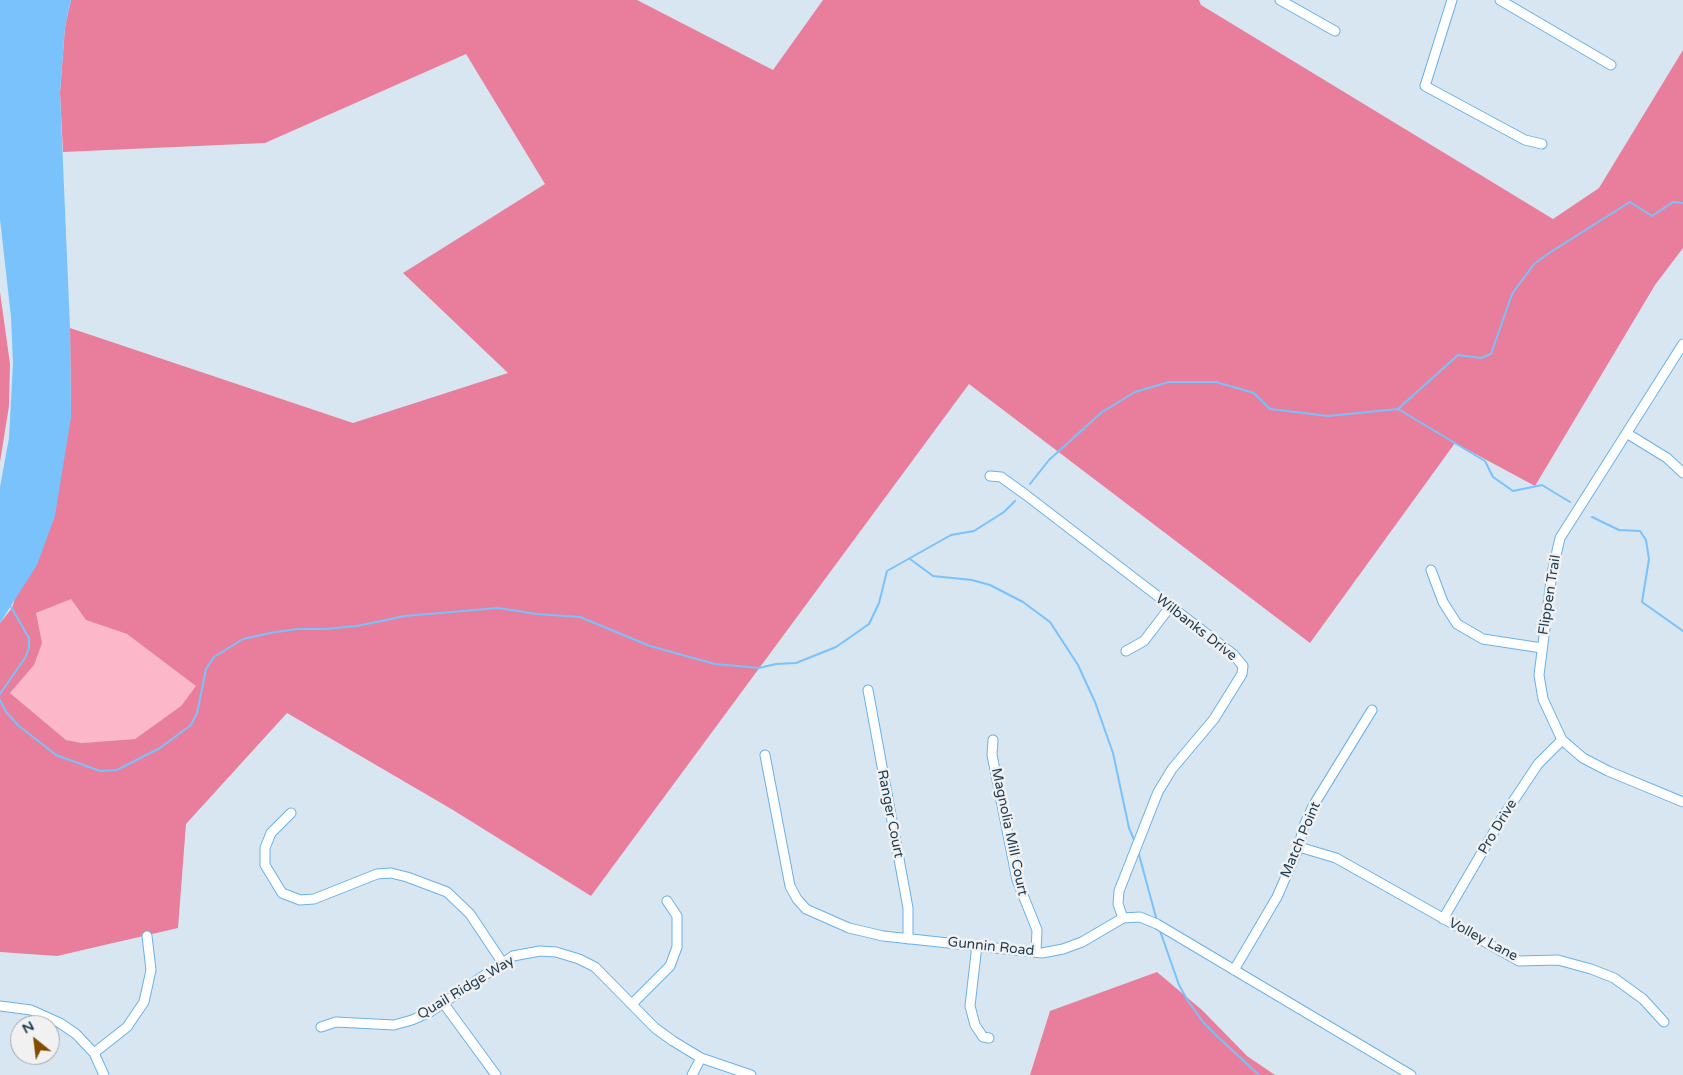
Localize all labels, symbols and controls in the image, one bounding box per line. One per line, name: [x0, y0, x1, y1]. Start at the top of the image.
street label: Flippen Trail: [1535, 554, 1565, 636]
street label: Wilbanks Drive: [1152, 591, 1240, 665]
street label: Magnolia Mill Court: [987, 766, 1031, 898]
street label: Ranger Court: [873, 769, 907, 859]
street label: Pro Drive: [1475, 796, 1521, 858]
street label: Match Point: [1277, 799, 1325, 881]
street label: Volley Lane: [1446, 915, 1520, 965]
street label: Gunnin Road: [947, 934, 1035, 960]
street label: Quail Ridge Way: [415, 953, 517, 1023]
north arrow: [10, 1015, 60, 1065]
text: N: [19, 1017, 37, 1037]

